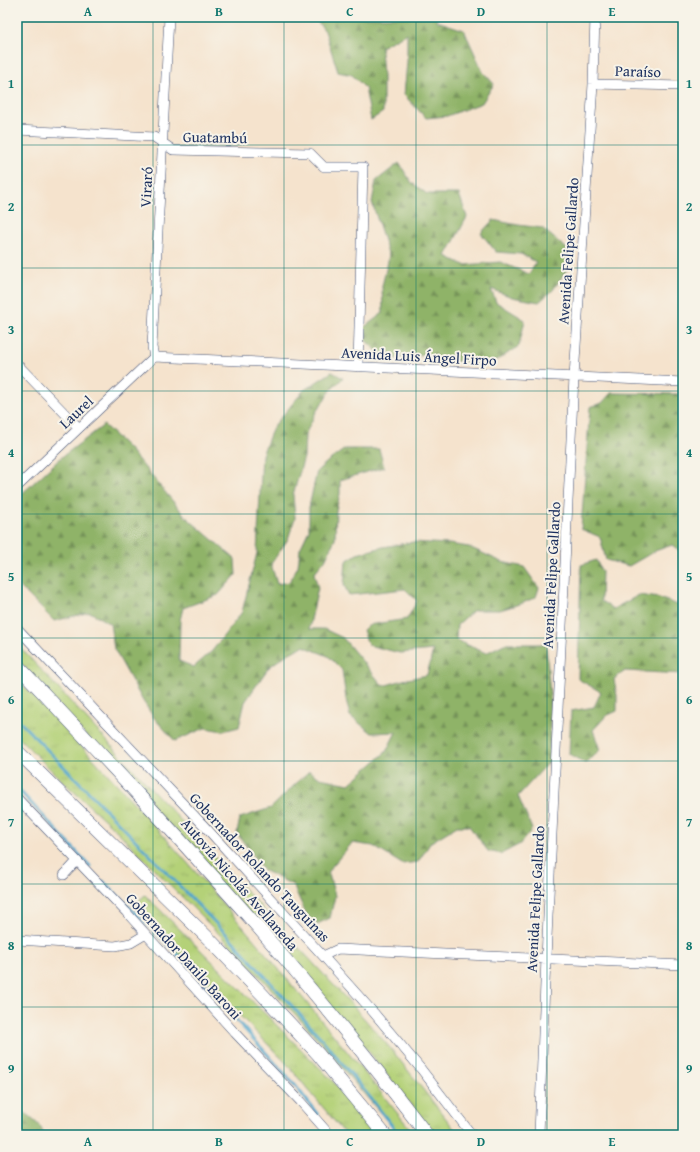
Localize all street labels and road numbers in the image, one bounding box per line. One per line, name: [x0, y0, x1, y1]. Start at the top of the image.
street label: Paraíso: [615, 60, 662, 82]
street label: Guatambú: [183, 126, 248, 148]
street label: Viraró: [134, 166, 158, 208]
street label: Avenida Felipe Gallardo: [552, 176, 584, 325]
street label: Avenida Luis Ángel Firpo: [341, 341, 498, 371]
street label: Laurel: [54, 391, 98, 433]
street label: Avenida Felipe Gallardo: [537, 501, 565, 649]
street label: Gobernador Rolando Tauguinas: [185, 788, 335, 946]
street label: Autovía Nicolás Avellaneda: [177, 813, 303, 955]
street label: Avenida Felipe Gallardo: [521, 825, 549, 973]
street label: Gobernador Danilo Baroni: [121, 888, 247, 1024]

